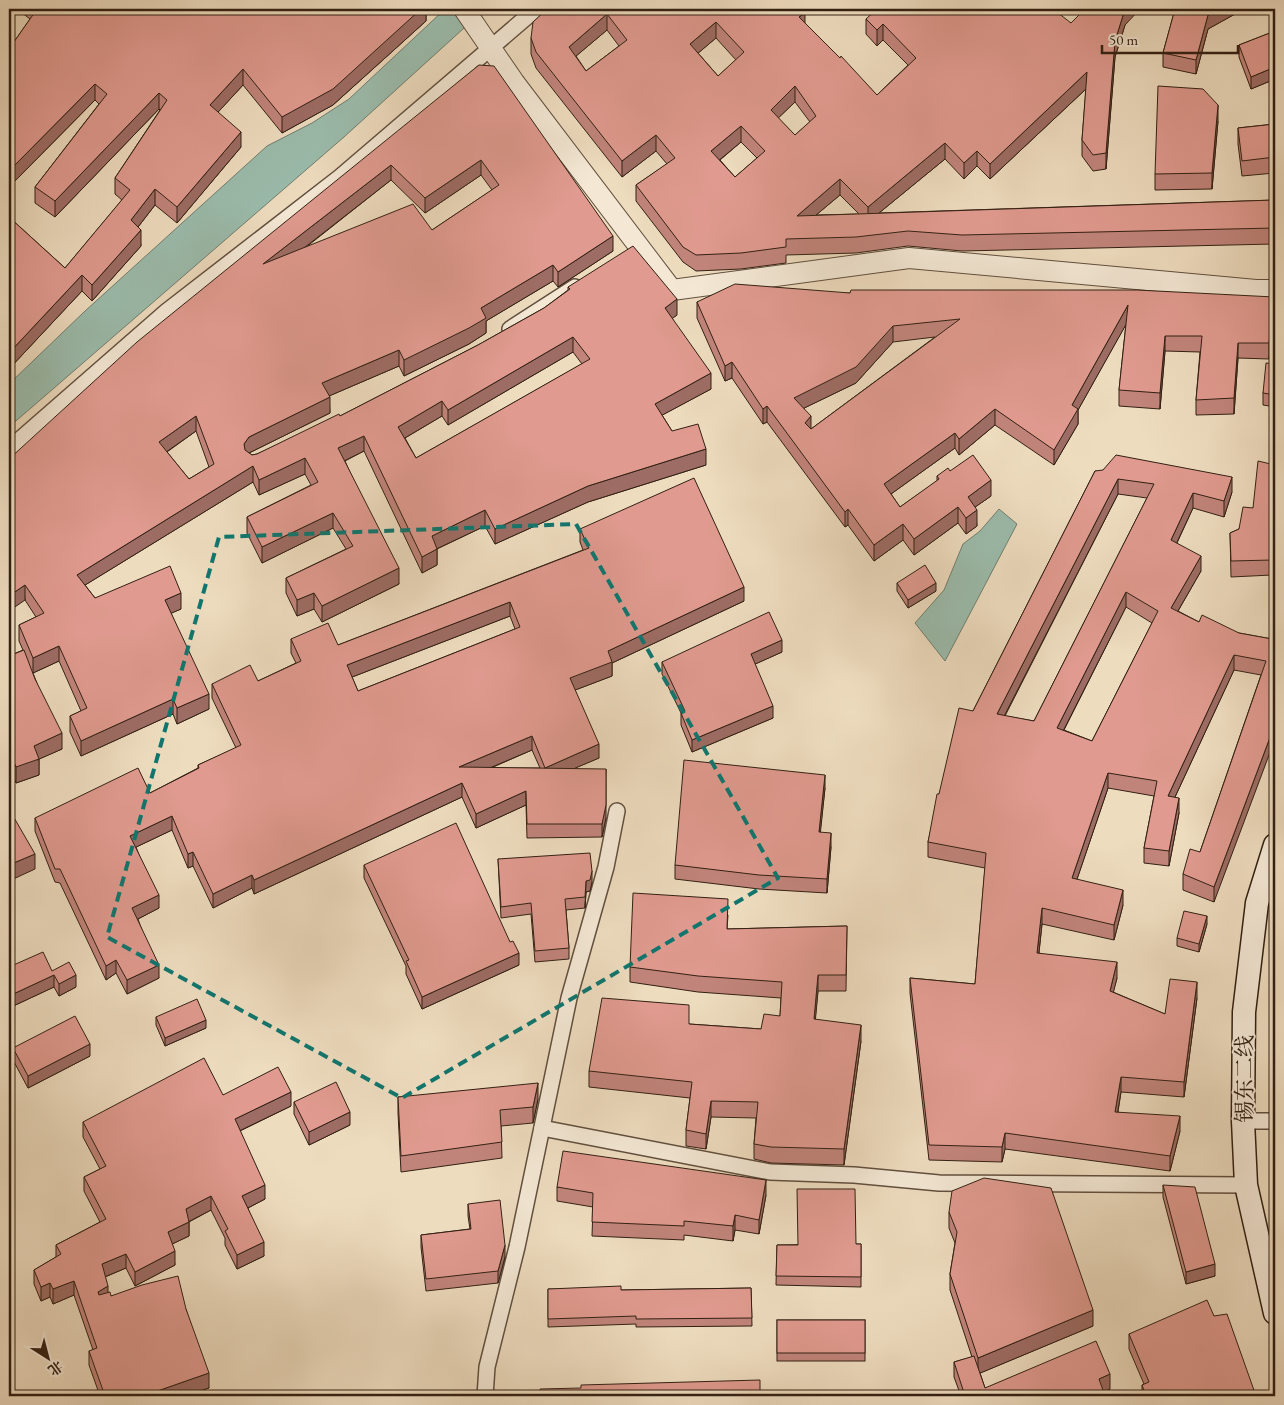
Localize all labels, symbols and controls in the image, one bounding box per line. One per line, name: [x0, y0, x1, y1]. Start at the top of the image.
scale bar: [1102, 22, 1238, 54]
text: 50 m: [1109, 30, 1138, 49]
street label: 锡东二线: [1230, 1035, 1259, 1123]
north arrow: [22, 1332, 72, 1382]
text: 北: [45, 1357, 67, 1380]

